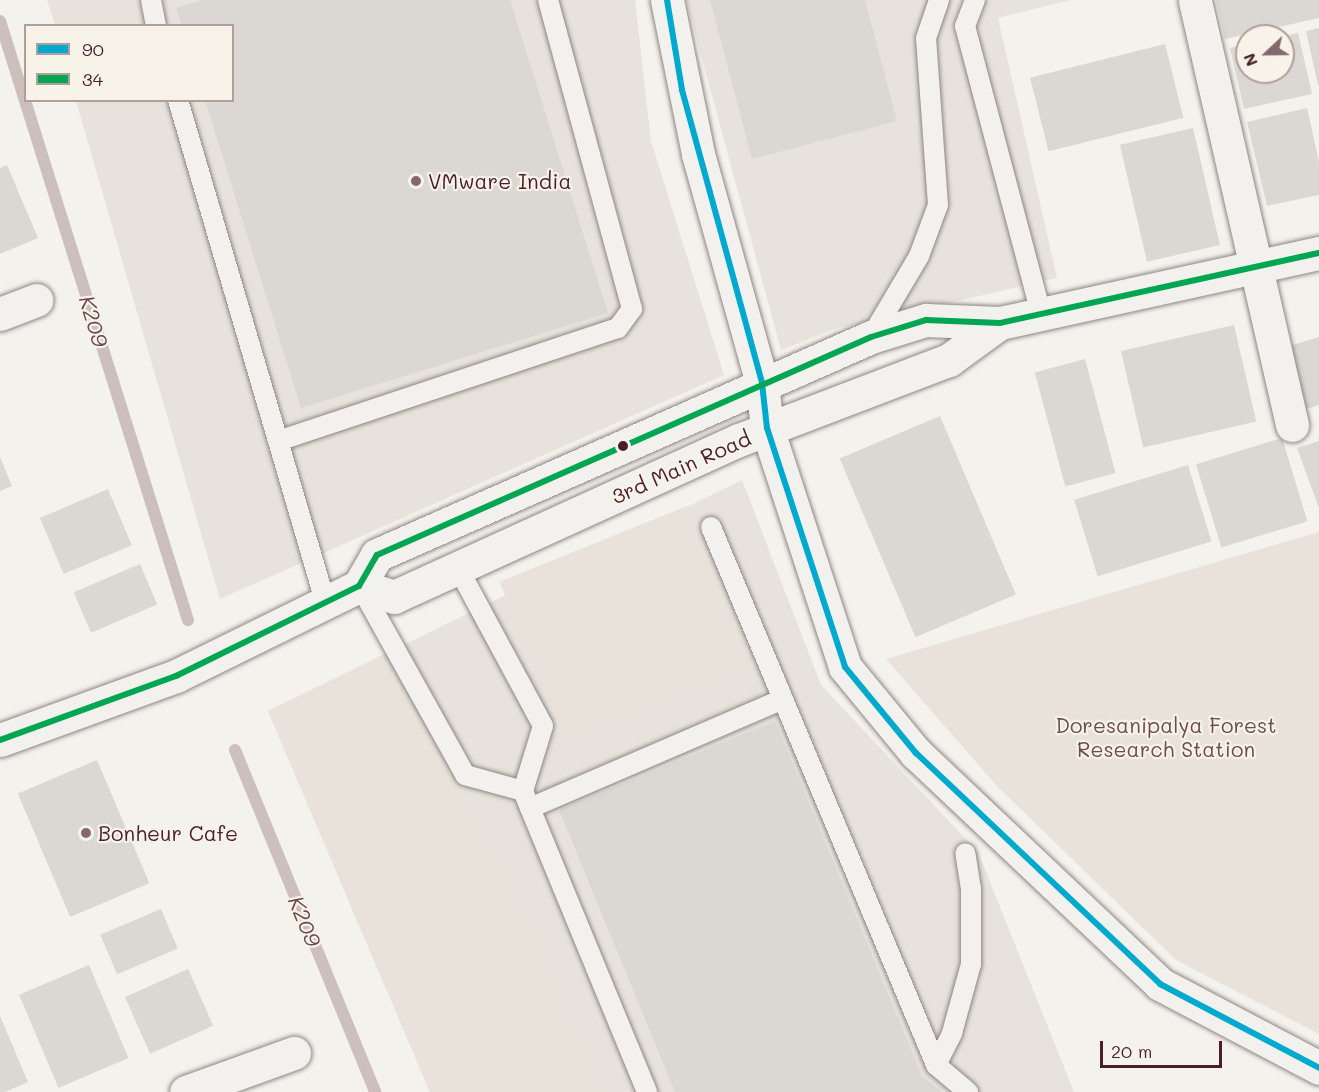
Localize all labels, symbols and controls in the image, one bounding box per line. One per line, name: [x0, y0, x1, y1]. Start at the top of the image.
legend: [24, 24, 234, 102]
north arrow: [1235, 24, 1295, 84]
text: 90: [82, 37, 104, 61]
text: N: [1238, 51, 1262, 70]
text: 34: [82, 67, 103, 91]
place label: VMware India: [428, 168, 572, 194]
marker: VMware India: [409, 174, 423, 188]
water label: K209: [74, 292, 114, 350]
street label: 3rd Main Road: [607, 425, 755, 509]
unlabelled marker: [617, 440, 629, 452]
park label: Doresanipalya Forest Research Station: [1055, 712, 1277, 762]
place label: Bonheur Cafe: [98, 820, 238, 846]
marker: Bonheur Cafe: [79, 826, 93, 840]
water label: K209: [283, 892, 327, 950]
scale bar: [1103, 1029, 1224, 1067]
text: 20 m: [1111, 1039, 1152, 1063]

